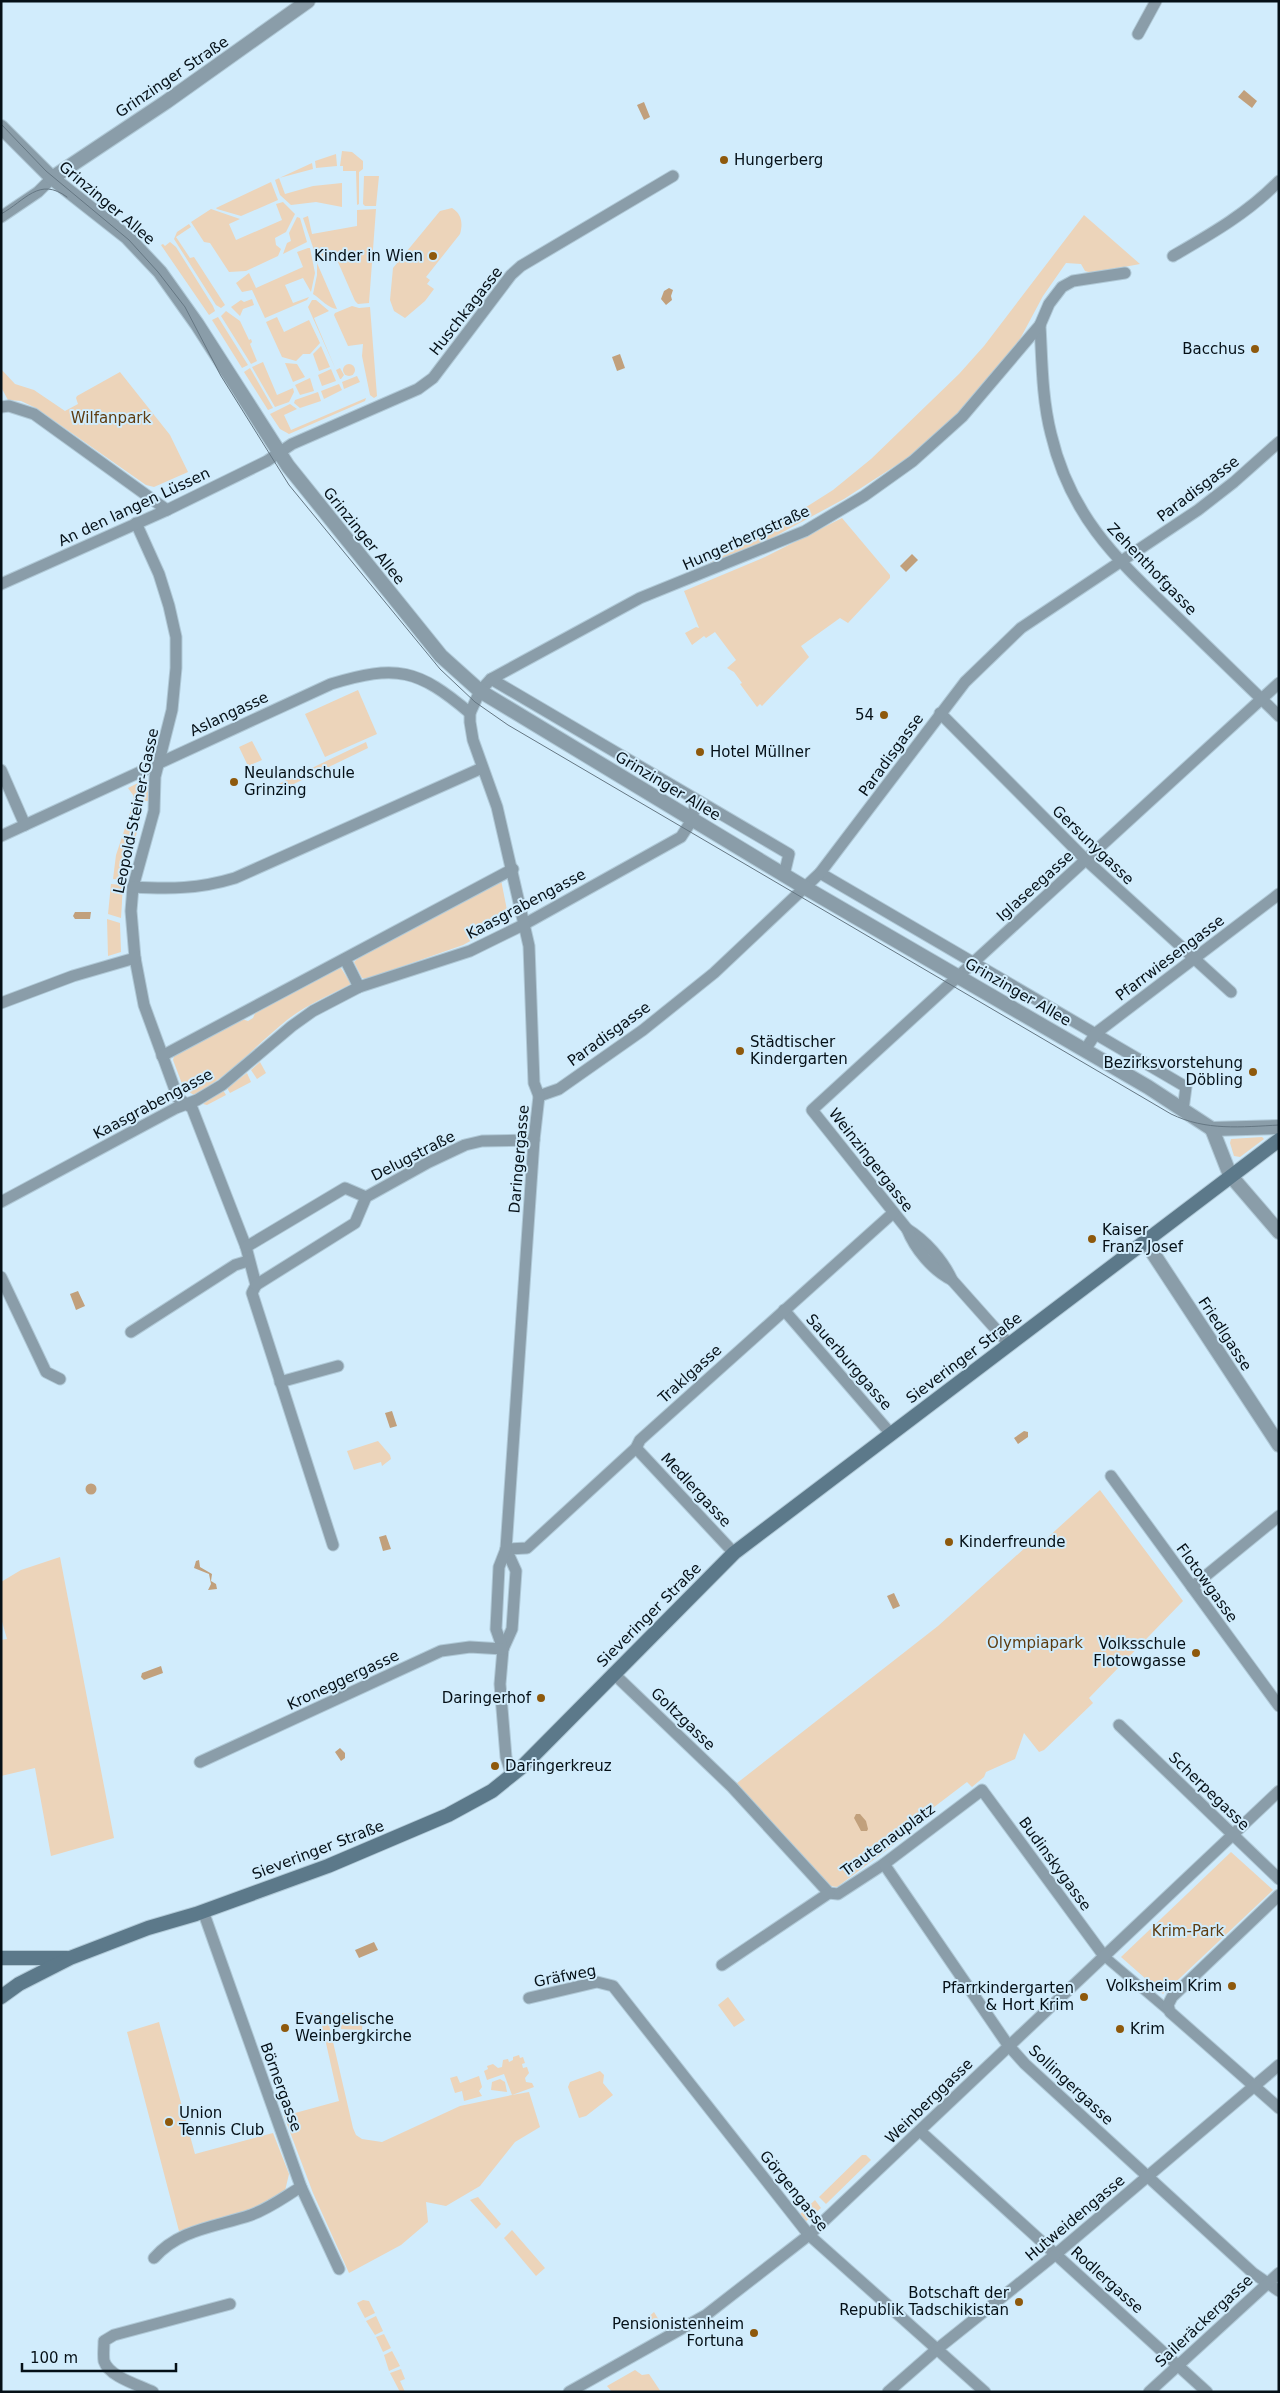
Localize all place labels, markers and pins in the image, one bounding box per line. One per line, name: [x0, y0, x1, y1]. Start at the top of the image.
place label: Hungerberg: [734, 151, 823, 169]
marker: Hungerberg: [718, 154, 730, 166]
place label: Kinder in Wien: [314, 247, 423, 265]
marker: Kinder in Wien: [427, 250, 439, 262]
place label: Bacchus: [1182, 340, 1245, 358]
marker: Bacchus: [1249, 343, 1261, 355]
place label: 54: [855, 706, 874, 724]
marker: 54: [878, 709, 890, 721]
place label: Hotel Müllner: [710, 743, 811, 761]
marker: Hotel Müllner: [694, 746, 706, 758]
place label: Neulandschule Grinzing: [244, 764, 355, 799]
marker: Neulandschule Grinzing: [228, 776, 240, 788]
place label: Städtischer Kindergarten: [750, 1033, 848, 1068]
marker: Städtischer Kindergarten: [734, 1045, 746, 1057]
place label: Bezirksvorstehung Döbling: [1104, 1054, 1243, 1089]
marker: Bezirksvorstehung Döbling: [1247, 1066, 1259, 1078]
place label: Kaiser Franz Josef: [1102, 1221, 1184, 1256]
marker: Kaiser Franz Josef: [1086, 1233, 1098, 1245]
place label: Kinderfreunde: [959, 1533, 1066, 1551]
marker: Kinderfreunde: [943, 1536, 955, 1548]
place label: Volksschule Flotowgasse: [1093, 1635, 1186, 1670]
marker: Volksschule Flotowgasse: [1190, 1647, 1202, 1659]
place label: Daringerhof: [442, 1689, 532, 1707]
marker: Daringerhof: [535, 1692, 547, 1704]
place label: Daringerkreuz: [505, 1757, 612, 1775]
marker: Daringerkreuz: [489, 1760, 501, 1772]
place label: Volksheim Krim: [1106, 1977, 1222, 1995]
place label: Pfarrkindergarten & Hort Krim: [942, 1979, 1074, 2014]
marker: Volksheim Krim: [1226, 1980, 1238, 1992]
marker: Pfarrkindergarten & Hort Krim: [1078, 1991, 1090, 2003]
place label: Evangelische Weinbergkirche: [295, 2010, 412, 2045]
place label: Krim: [1130, 2020, 1165, 2038]
marker: Evangelische Weinbergkirche: [279, 2022, 291, 2034]
marker: Krim: [1114, 2023, 1126, 2035]
place label: Union Tennis Club: [178, 2104, 264, 2139]
marker: Union Tennis Club: [163, 2116, 175, 2128]
place label: Botschaft der Republik Tadschikistan: [839, 2284, 1010, 2319]
marker: Botschaft der Republik Tadschikistan: [1013, 2296, 1025, 2308]
place label: Pensionistenheim Fortuna: [612, 2315, 744, 2350]
marker: Pensionistenheim Fortuna: [748, 2327, 760, 2339]

